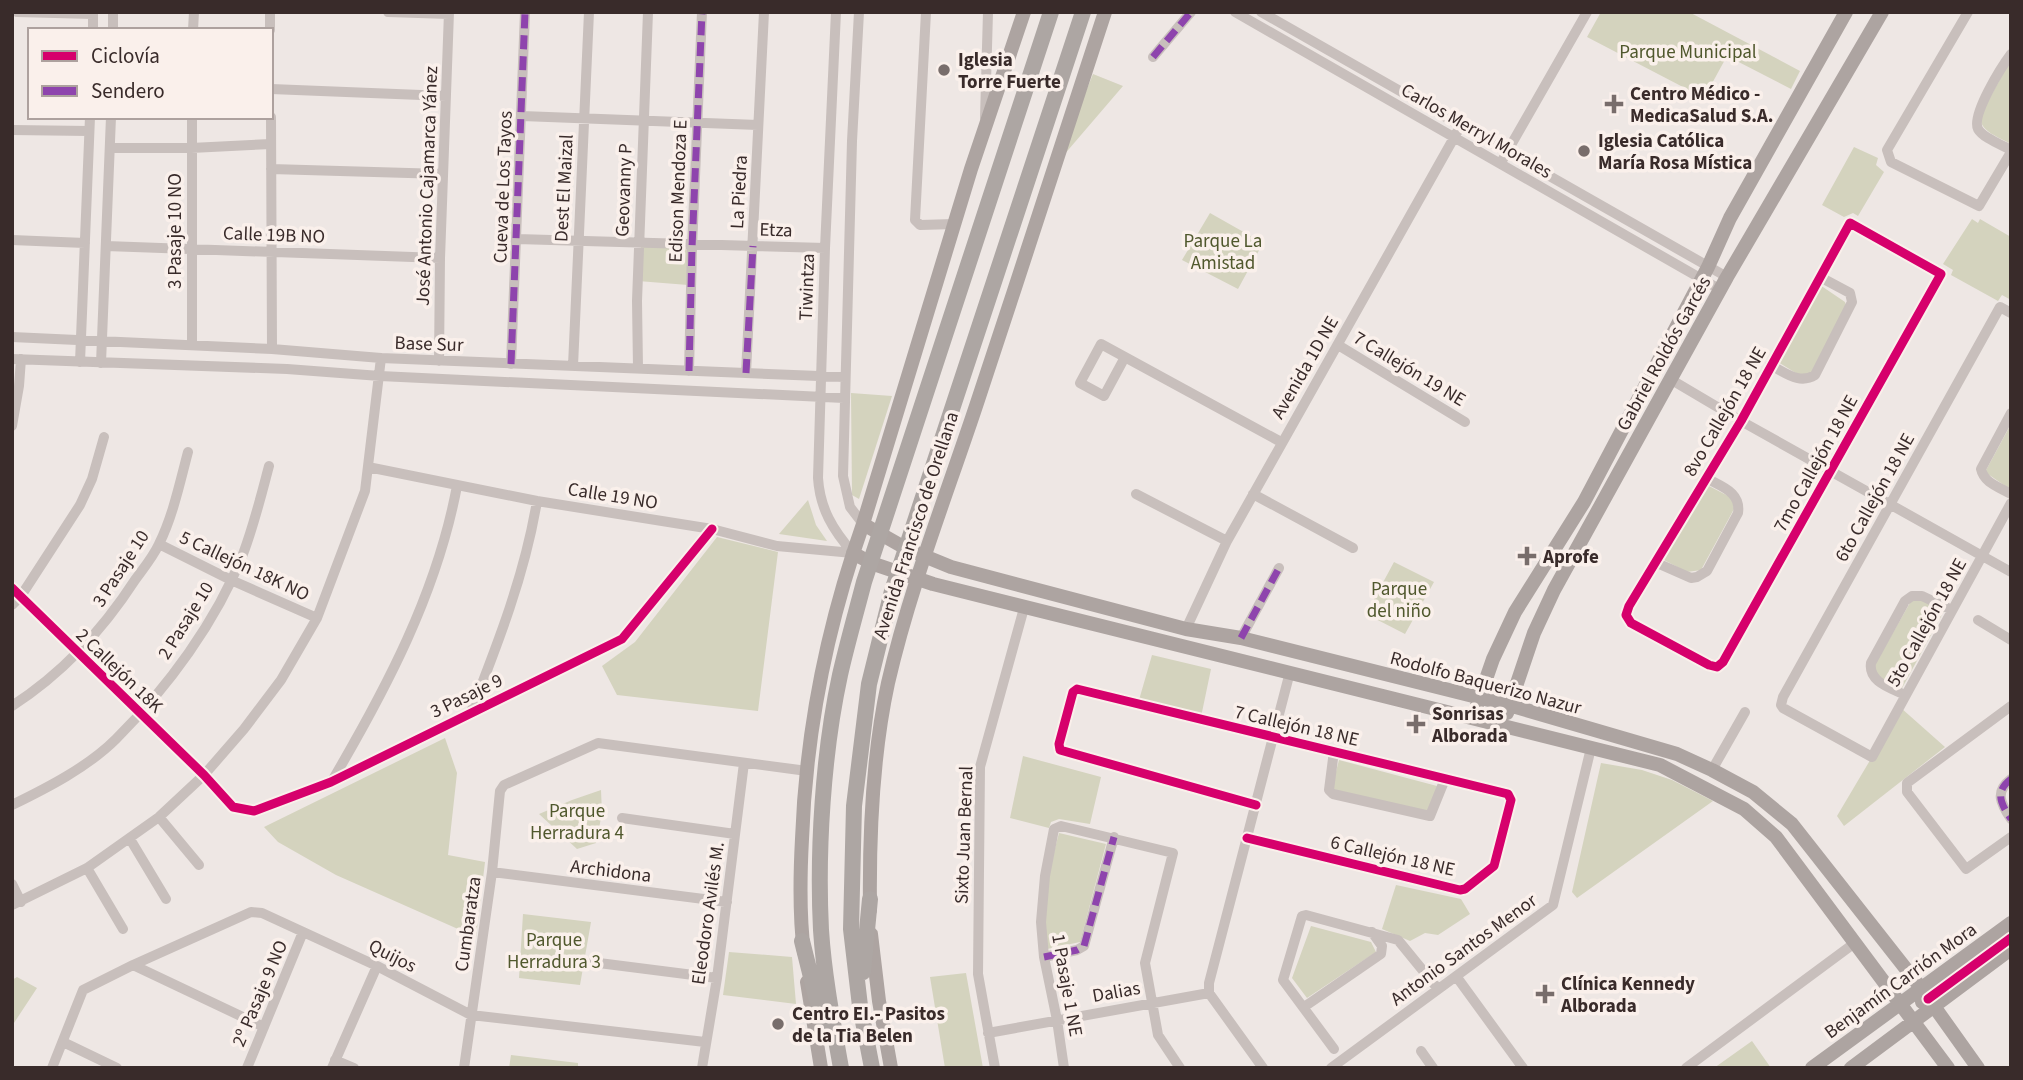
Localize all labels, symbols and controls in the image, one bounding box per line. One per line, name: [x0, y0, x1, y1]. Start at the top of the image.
legend: [28, 28, 273, 119]
park label: Parque Municipal: [1619, 39, 1757, 66]
text: Ciclovía: [91, 41, 160, 71]
place label: Iglesia Torre Fuerte: [958, 47, 1061, 96]
marker: Iglesia Torre Fuerte: [936, 62, 952, 78]
street label: José Antonio Cajamarca Yánez: [410, 65, 445, 307]
text: Sendero: [91, 76, 165, 106]
street label: Carlos Merryl Morales: [1396, 77, 1557, 186]
place label: Centro Médico - MedicaSalud S.A.: [1630, 81, 1774, 130]
marker: Centro Médico - MedicaSalud S.A.: [1604, 94, 1624, 114]
street label: Cueva de Los Tayos: [487, 110, 520, 264]
street label: Edison Mendoza E: [663, 119, 694, 263]
place label: Iglesia Católica María Rosa Mística: [1598, 128, 1752, 177]
street label: Dest El Maizal: [548, 133, 581, 243]
street label: Geovanny P: [609, 143, 640, 237]
marker: Iglesia Católica María Rosa Mística: [1576, 143, 1592, 159]
street label: La Piedra: [724, 155, 755, 230]
street label: 3 Pasaje 10 NO: [162, 173, 189, 289]
street label: Etza: [759, 216, 793, 245]
street label: Calle 19B NO: [222, 220, 325, 251]
park label: Parque La Amistad: [1184, 228, 1262, 277]
street label: Tiwintza: [793, 253, 822, 321]
street label: Gabriel Roldós Garcés: [1611, 272, 1718, 436]
street label: Avenida 1D NE: [1265, 311, 1346, 424]
street label: 7 Callejón 19 NE: [1348, 325, 1471, 414]
street label: Base Sur: [394, 330, 464, 359]
street label: 8vo Callejón 18 NE: [1677, 342, 1774, 482]
street label: 7mo Callejón 18 NE: [1767, 390, 1865, 537]
street label: Avenida Francisco de Orellana: [867, 408, 966, 643]
street label: 6to Callejón 18 NE: [1829, 428, 1922, 567]
street label: Calle 19 NO: [566, 476, 660, 517]
street label: 5 Callejón 18K NO: [175, 524, 314, 608]
street label: 3 Pasaje 10: [86, 525, 156, 613]
place label: Aprofe: [1542, 544, 1599, 571]
marker: Aprofe: [1517, 546, 1537, 566]
street label: 5to Callejón 18 NE: [1881, 553, 1974, 692]
park label: Parque del niño: [1367, 576, 1431, 625]
street label: 2 Pasaje 10: [152, 577, 221, 665]
street label: 2 Callejón 18K: [69, 623, 169, 720]
street label: Rodolfo Baquerizo Nazur: [1387, 645, 1585, 722]
street label: 3 Pasaje 9: [426, 667, 507, 726]
street label: 7 Callejón 18 NE: [1232, 699, 1362, 754]
place label: Sonrisas Alborada: [1431, 701, 1508, 750]
marker: Sonrisas Alborada: [1406, 714, 1426, 734]
street label: Sixto Juan Bernal: [949, 765, 980, 905]
park label: Parque Herradura 4: [530, 798, 624, 847]
street label: 6 Callejón 18 NE: [1328, 829, 1458, 884]
street label: Eleodoro Avilés M.: [685, 840, 732, 987]
street label: Archidona: [569, 853, 653, 890]
street label: Cumbaratza: [448, 875, 489, 973]
street label: Antonio Santos Menor: [1385, 888, 1543, 1013]
street label: Benjamín Carrión Mora: [1819, 917, 1983, 1046]
park label: Parque Herradura 3: [507, 927, 601, 976]
street label: 1 Pasaje 1 NE: [1044, 932, 1089, 1039]
street label: Quijos: [364, 933, 421, 980]
street label: 2º Pasaje 9 NO: [226, 936, 295, 1051]
place label: Clínica Kennedy Alborada: [1560, 971, 1695, 1020]
street label: Dalias: [1090, 975, 1142, 1010]
marker: Clínica Kennedy Alborada: [1535, 984, 1555, 1004]
place label: Centro EI.- Pasitos de la Tia Belen: [792, 1001, 945, 1050]
marker: Centro EI.- Pasitos de la Tia Belen: [770, 1016, 786, 1032]

